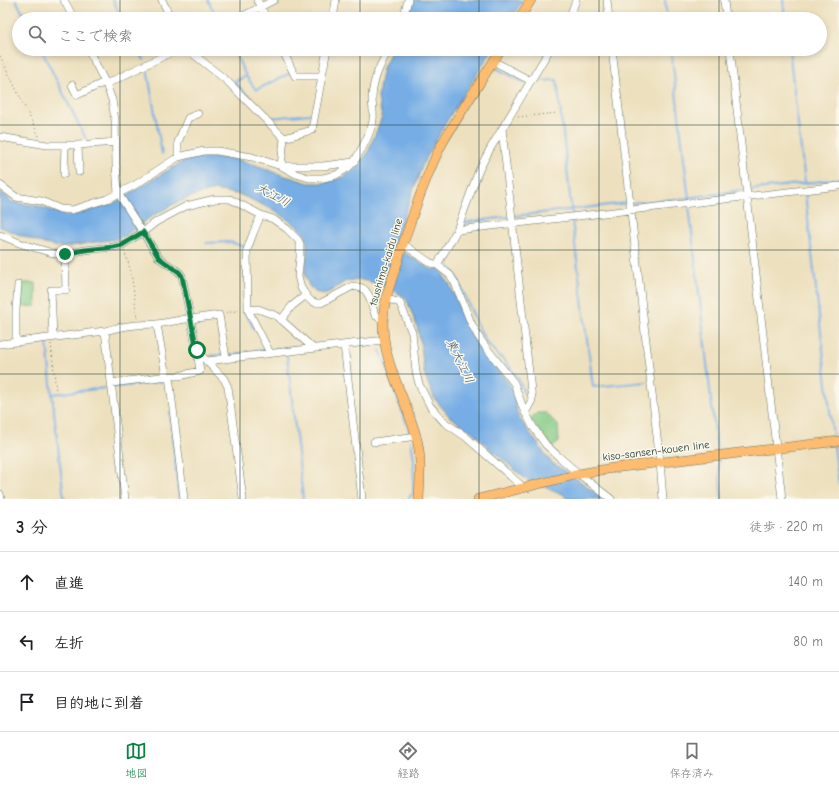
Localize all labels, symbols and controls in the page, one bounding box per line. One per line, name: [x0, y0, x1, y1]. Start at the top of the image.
search box: [12, 12, 827, 56]
icon: search: [26, 23, 48, 45]
text: ここで検索: [58, 27, 133, 45]
water label: 大江川: [254, 180, 292, 210]
street label: tsushima-kaidu line: [366, 216, 406, 308]
route end: [56, 245, 74, 263]
water label: 東大江川: [443, 336, 477, 386]
route start: [188, 341, 206, 359]
street label: kiso-sansen-kouen line: [602, 438, 711, 464]
text: 3 分: [16, 518, 47, 537]
text: 徒歩 · 220 m: [749, 519, 823, 534]
icon: ahead: [16, 571, 38, 593]
text: 直進: [54, 574, 84, 592]
text: 140 m: [789, 574, 823, 589]
icon: left: [16, 631, 38, 653]
text: 左折: [54, 634, 84, 652]
text: 80 m: [793, 634, 823, 649]
icon: arrive: [16, 691, 38, 713]
text: 目的地に到着: [54, 694, 144, 712]
tab: 地図: [125, 740, 147, 780]
tab: 経路: [397, 740, 419, 780]
tab: 保存済み: [670, 740, 714, 780]

